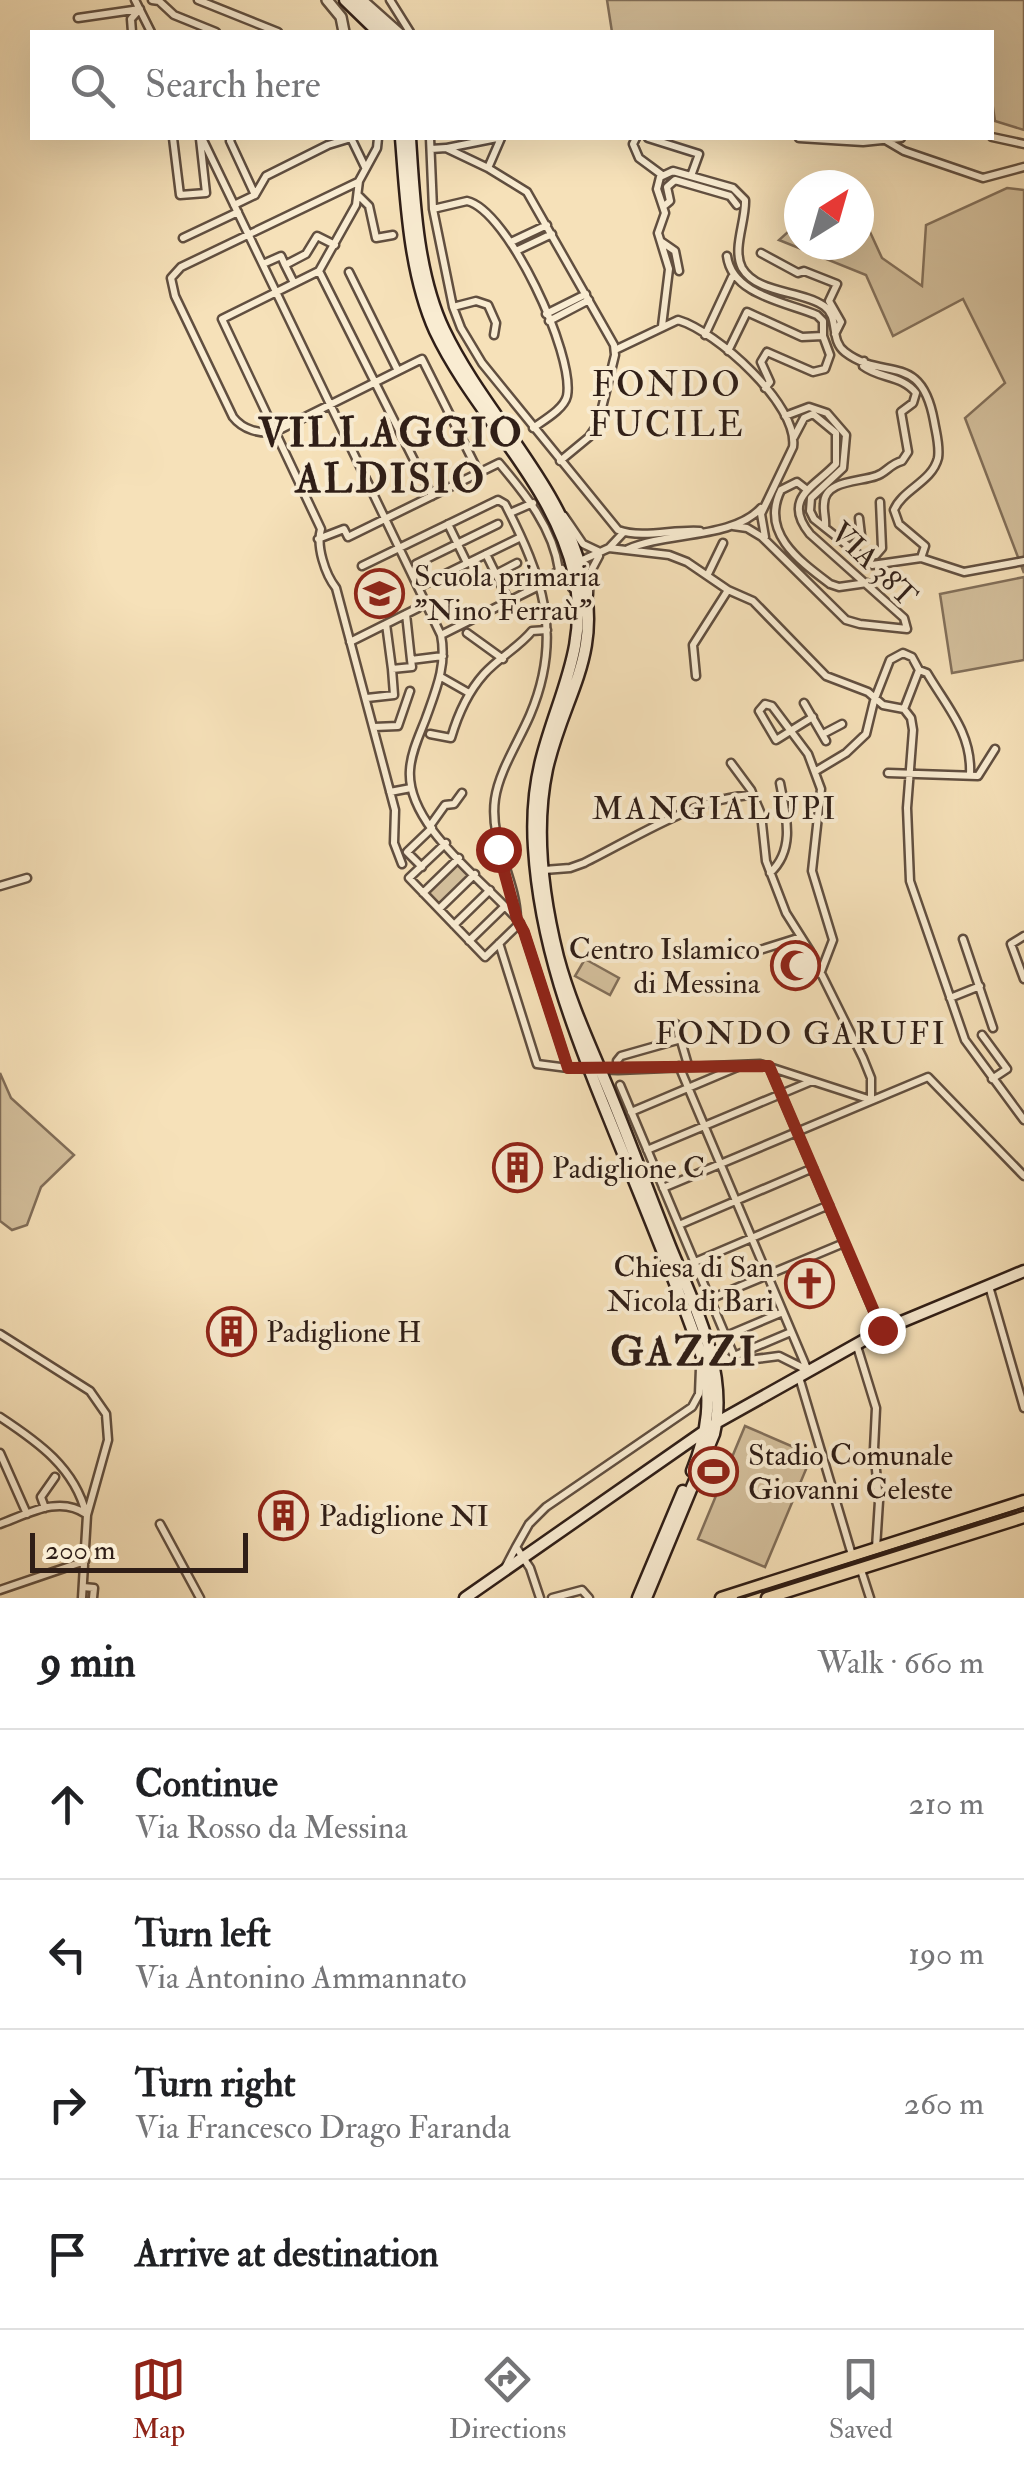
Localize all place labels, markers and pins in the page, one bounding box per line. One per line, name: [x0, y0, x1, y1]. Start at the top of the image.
place label: Scuola primaria "Nino Ferraù": [414, 558, 601, 629]
school or university icon: Scuola primaria "Nino Ferraù": [353, 567, 405, 619]
place label: Centro Islamico di Messina: [569, 931, 761, 1002]
mosque icon: Centro Islamico di Messina: [769, 940, 821, 992]
building icon: Padiglione C: [491, 1142, 543, 1194]
place label: Padiglione C: [552, 1150, 705, 1187]
place label: Chiesa di San Nicola di Bari: [607, 1249, 774, 1320]
church icon: Chiesa di San Nicola di Bari: [783, 1258, 835, 1310]
building icon: Padiglione H: [205, 1306, 257, 1358]
place label: Padiglione H: [266, 1314, 422, 1351]
place label: Stadio Comunale Giovanni Celeste: [748, 1437, 953, 1508]
sports icon: Stadio Comunale Giovanni Celeste: [687, 1446, 739, 1498]
building icon: Padiglione NI: [258, 1490, 310, 1542]
place label: Padiglione NI: [319, 1498, 489, 1535]

